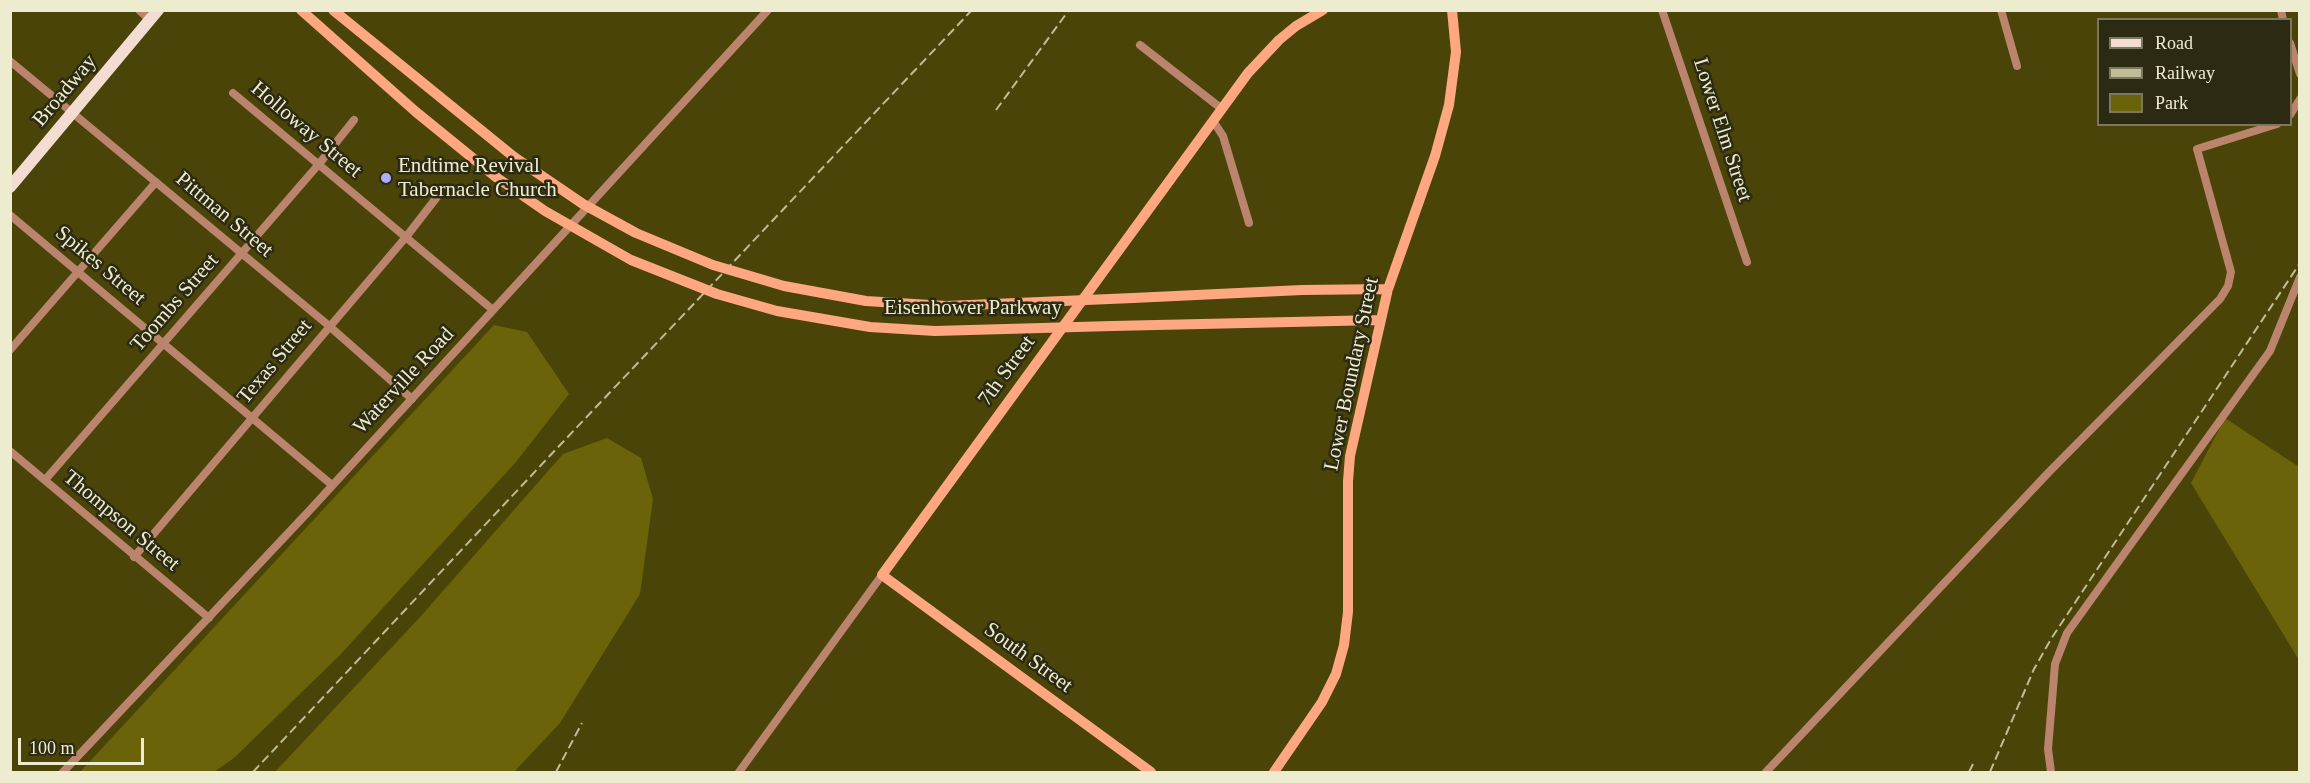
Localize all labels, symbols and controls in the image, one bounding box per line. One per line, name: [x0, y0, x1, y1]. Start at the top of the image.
legend: [2097, 18, 2292, 126]
text: Road: [2155, 33, 2193, 53]
street label: Broadway: [28, 50, 102, 132]
street label: Lower Elm Street: [1687, 55, 1757, 205]
text: Railway: [2155, 63, 2215, 83]
street label: Holloway Street: [245, 76, 367, 184]
text: Park: [2155, 93, 2188, 113]
place label: Endtime Revival Tabernacle Church: [398, 153, 557, 203]
street label: Pittman Street: [170, 167, 278, 263]
marker: Endtime Revival Tabernacle Church: [379, 171, 393, 185]
street label: Spikes Street: [50, 221, 150, 311]
street label: Toombs Street: [126, 249, 224, 357]
street label: Lower Boundary Street: [1319, 275, 1385, 473]
street label: Eisenhower Parkway: [884, 295, 1062, 321]
street label: Texas Street: [232, 314, 318, 410]
street label: Waterville Road: [348, 322, 460, 440]
street label: 7th Street: [973, 331, 1041, 411]
street label: Thompson Street: [58, 465, 184, 577]
street label: South Street: [979, 617, 1077, 699]
scale bar: [21, 726, 147, 764]
text: 100 m: [29, 738, 75, 758]

